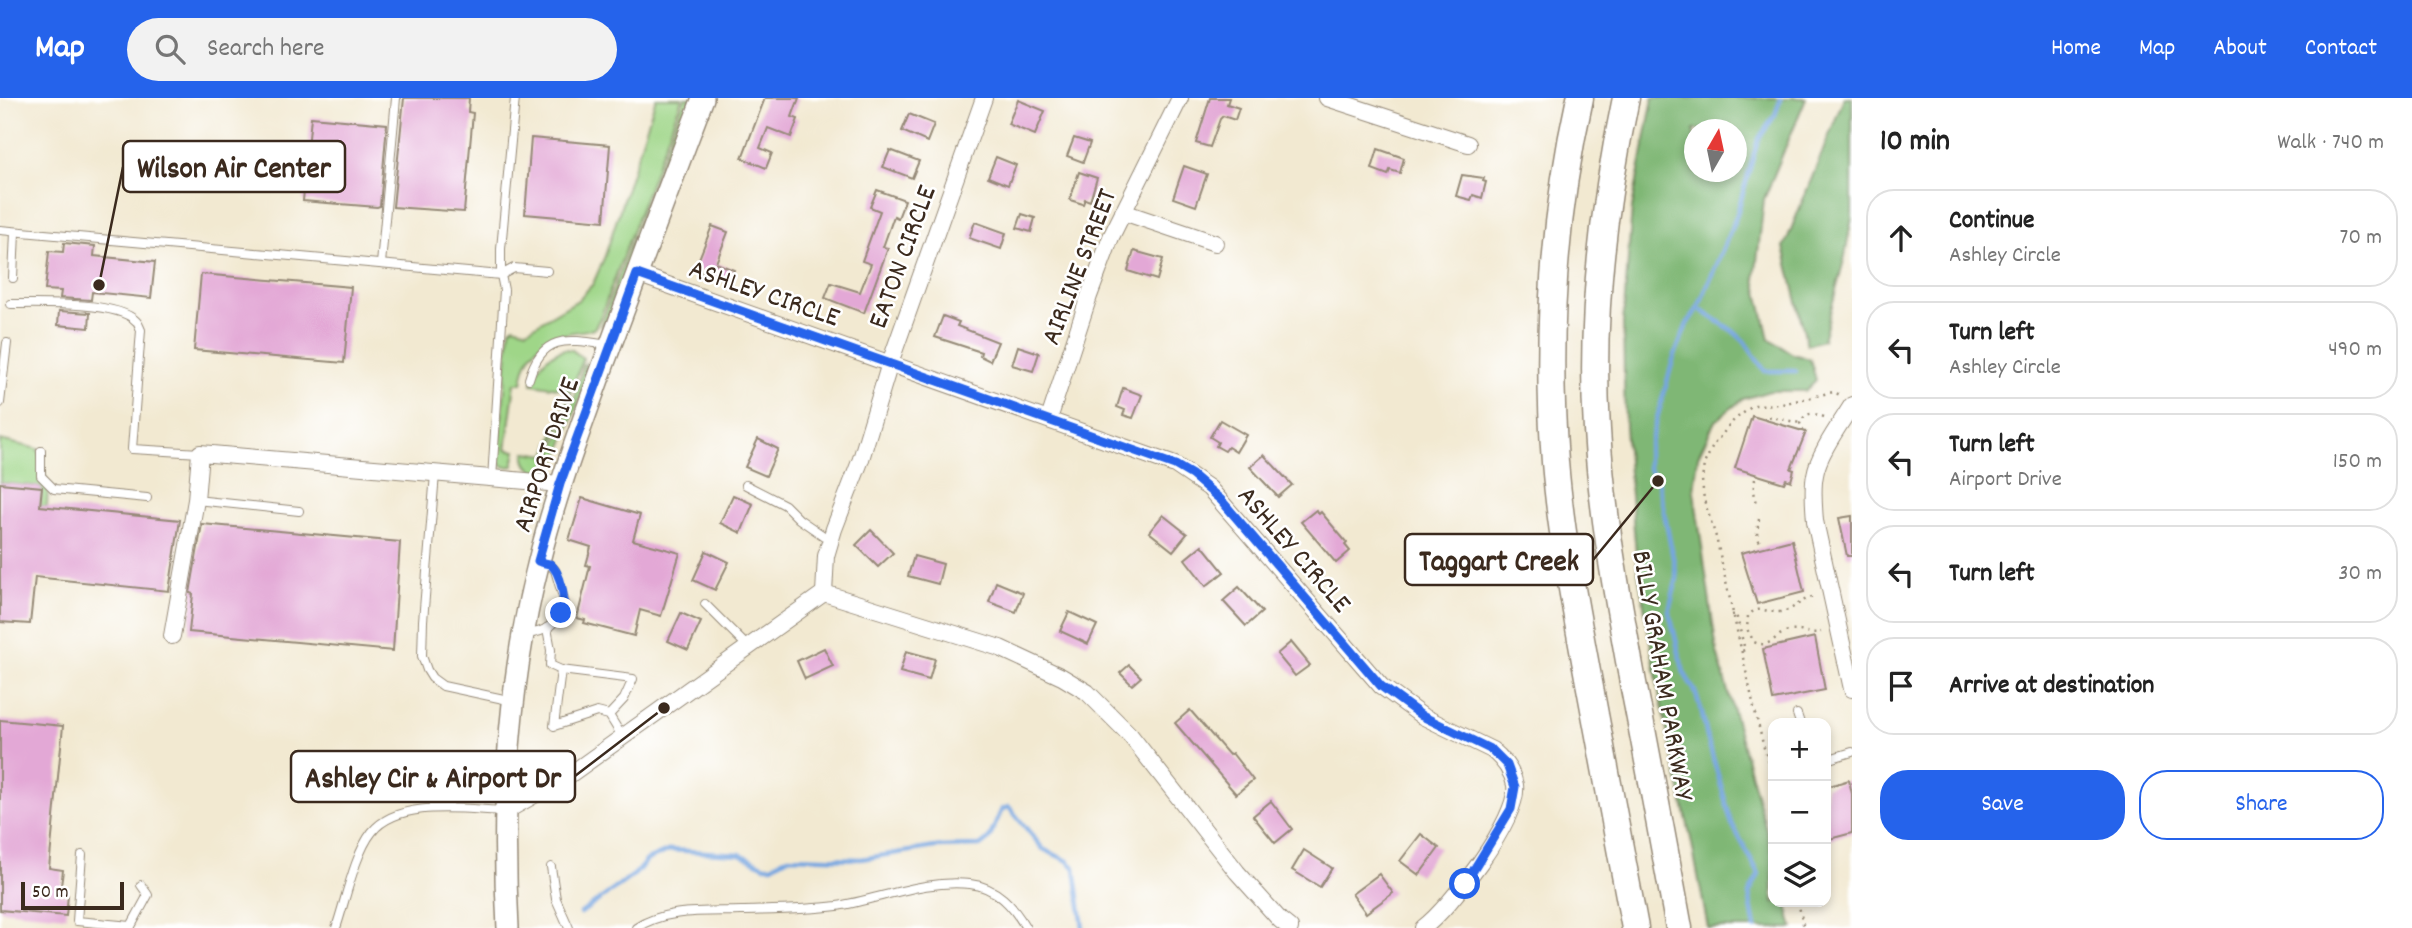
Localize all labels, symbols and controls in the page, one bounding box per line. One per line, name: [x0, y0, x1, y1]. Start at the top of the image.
search box: [127, 18, 617, 81]
text: Map: [35, 26, 85, 73]
icon: search: [151, 30, 189, 68]
text: Search here: [207, 31, 325, 68]
text: Home: [2051, 32, 2101, 66]
text: Map: [2139, 32, 2175, 66]
text: About: [2213, 32, 2267, 66]
text: Contact: [2305, 32, 2377, 66]
north arrow: [1684, 119, 1747, 182]
text: 10 min: [1880, 122, 1950, 165]
text: Walk · 740 m: [2277, 127, 2384, 160]
callout: Wilson Air Center: [123, 141, 345, 192]
text: Wilson Air Center: [137, 150, 332, 193]
street label: EATON CIRCLE: [860, 180, 949, 335]
street label: AIRLINE STREET: [1034, 184, 1130, 352]
text: Continue: [1949, 203, 2034, 240]
icon: ahead: [1882, 219, 1920, 257]
text: 70 m: [2340, 222, 2382, 255]
text: Ashley Circle: [1949, 240, 2061, 273]
street label: ASHLEY CIRCLE: [683, 251, 844, 340]
text: Turn left: [1949, 315, 2035, 352]
icon: left: [1882, 331, 1920, 369]
text: 490 m: [2328, 334, 2382, 367]
text: Ashley Circle: [1949, 352, 2061, 385]
street label: AIRPORT DRIVE: [505, 373, 593, 538]
text: Turn left: [1949, 427, 2035, 464]
icon: left: [1882, 443, 1920, 481]
text: 150 m: [2333, 446, 2382, 479]
text: Airport Drive: [1949, 464, 2062, 497]
street label: ASHLEY CIRCLE: [1226, 479, 1359, 624]
callout: Taggart Creek: [1405, 534, 1593, 585]
text: Taggart Creek: [1419, 543, 1579, 586]
street label: BILLY GRAHAM PARKWAY: [1618, 548, 1702, 805]
icon: left: [1882, 555, 1920, 593]
text: Turn left: [1949, 556, 2035, 593]
text: 30 m: [2338, 558, 2382, 591]
route end: [545, 597, 576, 628]
icon: arrive: [1882, 667, 1920, 705]
text: Arrive at destination: [1949, 668, 2154, 705]
map controls: [1768, 718, 1831, 907]
button: +: [1768, 718, 1831, 781]
callout: Ashley Cir & Airport Dr: [291, 751, 575, 802]
text: Ashley Cir & Airport Dr: [305, 760, 562, 803]
button: Save: [1880, 770, 2125, 840]
button: Share: [2139, 770, 2384, 840]
button: −: [1768, 781, 1831, 844]
button: layers: [1768, 844, 1831, 907]
route start: [1449, 868, 1480, 899]
scale bar: [21, 879, 124, 911]
text: 50 m: [32, 880, 69, 907]

